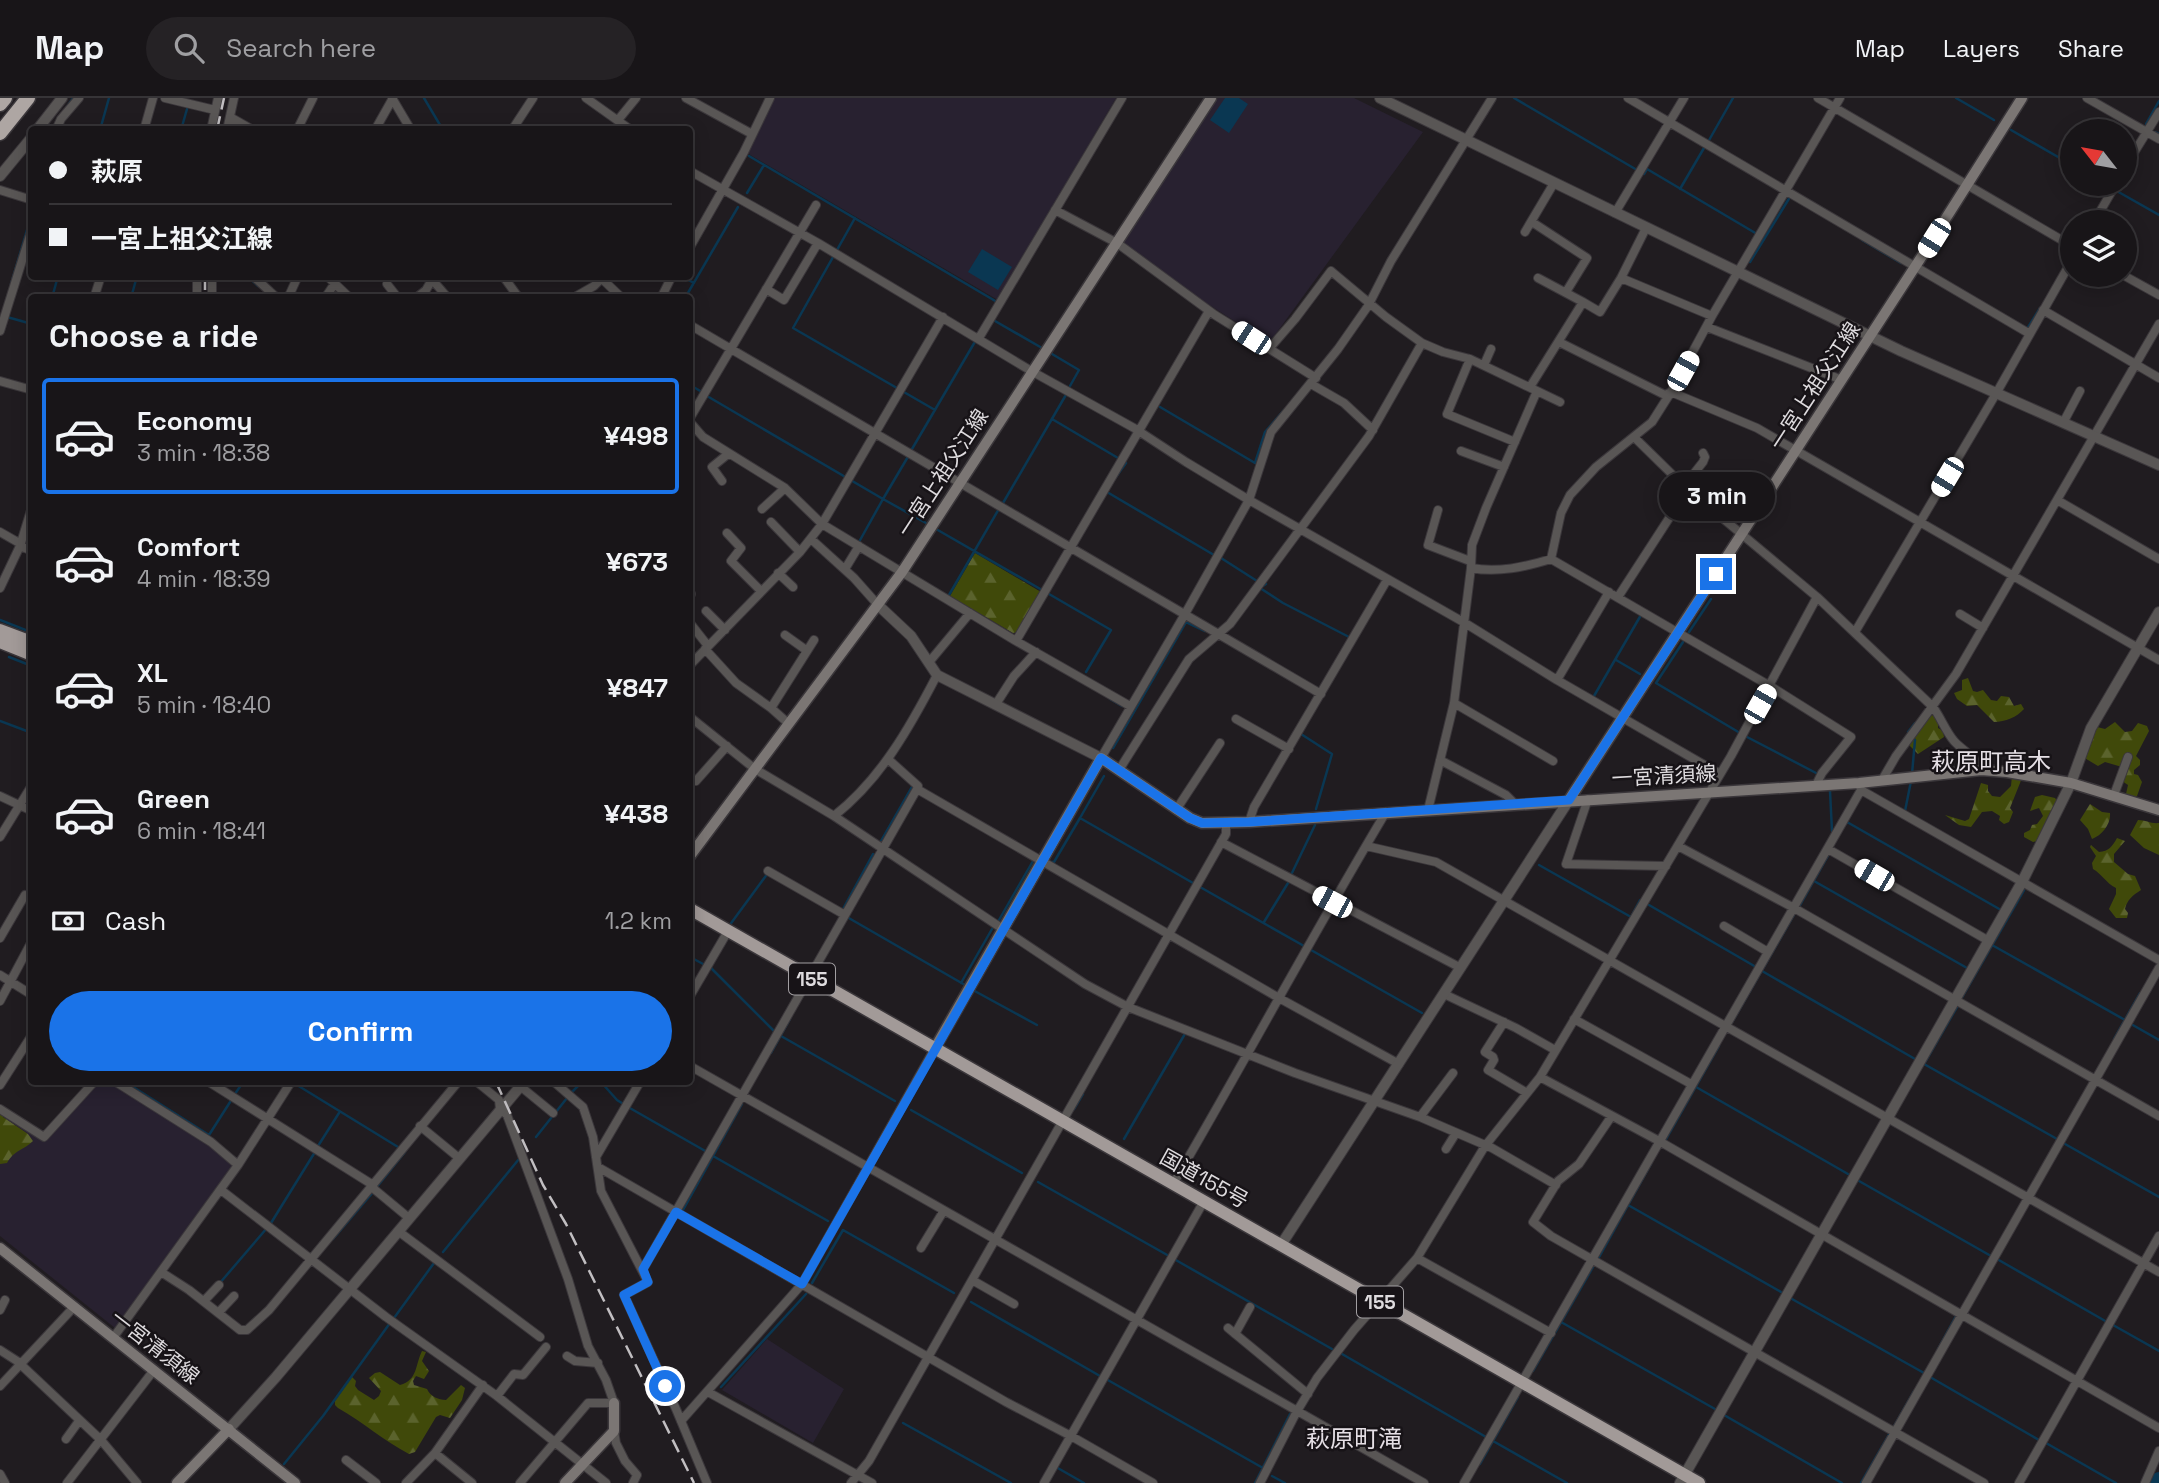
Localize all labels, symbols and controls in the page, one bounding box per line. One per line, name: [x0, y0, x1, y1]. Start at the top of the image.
search box: [146, 17, 636, 80]
text: Map: [35, 27, 104, 69]
icon: search: [170, 29, 208, 67]
text: Search here: [226, 31, 376, 65]
text: Map: [1855, 33, 1905, 64]
text: Layers: [1943, 33, 2020, 64]
text: Share: [2058, 33, 2124, 64]
north arrow: [2060, 119, 2137, 196]
map controls: [2060, 119, 2137, 287]
text: 萩原: [91, 155, 143, 189]
button: layers: [2060, 210, 2137, 287]
car: [1914, 215, 1955, 261]
text: 一宮上祖父江線: [91, 222, 273, 256]
text: Choose a ride: [49, 316, 259, 356]
street label: 一宮上祖父江線: [1763, 317, 1866, 455]
car: [1228, 318, 1275, 358]
car: [1664, 348, 1703, 394]
text: Economy: [137, 404, 253, 438]
street label: 一宮上祖父江線: [891, 404, 994, 542]
icon: car: [53, 405, 116, 468]
text: ¥498: [604, 419, 668, 453]
text: 3 min · 18:38: [137, 438, 270, 468]
car: [1928, 454, 1967, 500]
callout: 3 min: [1658, 472, 1774, 522]
text: 3 min: [1687, 481, 1747, 511]
text: Comfort: [137, 530, 240, 564]
icon: car: [53, 531, 116, 594]
text: ¥673: [606, 545, 668, 579]
route end: [1700, 558, 1732, 590]
text: 4 min · 18:39: [137, 564, 271, 594]
text: XL: [137, 656, 168, 690]
icon: car: [53, 657, 116, 720]
text: ¥847: [606, 671, 668, 705]
car: [1741, 681, 1780, 727]
text: 5 min · 18:40: [137, 690, 271, 720]
district label: 萩原町高木: [1931, 746, 2051, 777]
street label: 一宮清須線: [1611, 759, 1717, 792]
text: Green: [137, 782, 210, 816]
icon: car: [53, 783, 116, 846]
text: ¥438: [604, 797, 668, 831]
text: 6 min · 18:41: [137, 816, 266, 846]
car: [1851, 855, 1898, 895]
car: [1309, 883, 1356, 921]
icon: cash: [49, 902, 87, 940]
text: Cash: [105, 904, 166, 938]
text: 1.2 km: [605, 906, 672, 936]
road number: 155: [789, 964, 835, 995]
button: Confirm: [49, 991, 672, 1071]
street label: 国道155号: [1155, 1143, 1253, 1214]
road number: 155: [1357, 1286, 1403, 1318]
street label: 一宮清須線: [106, 1304, 205, 1390]
route start: [649, 1370, 681, 1402]
district label: 萩原町滝: [1306, 1423, 1402, 1454]

